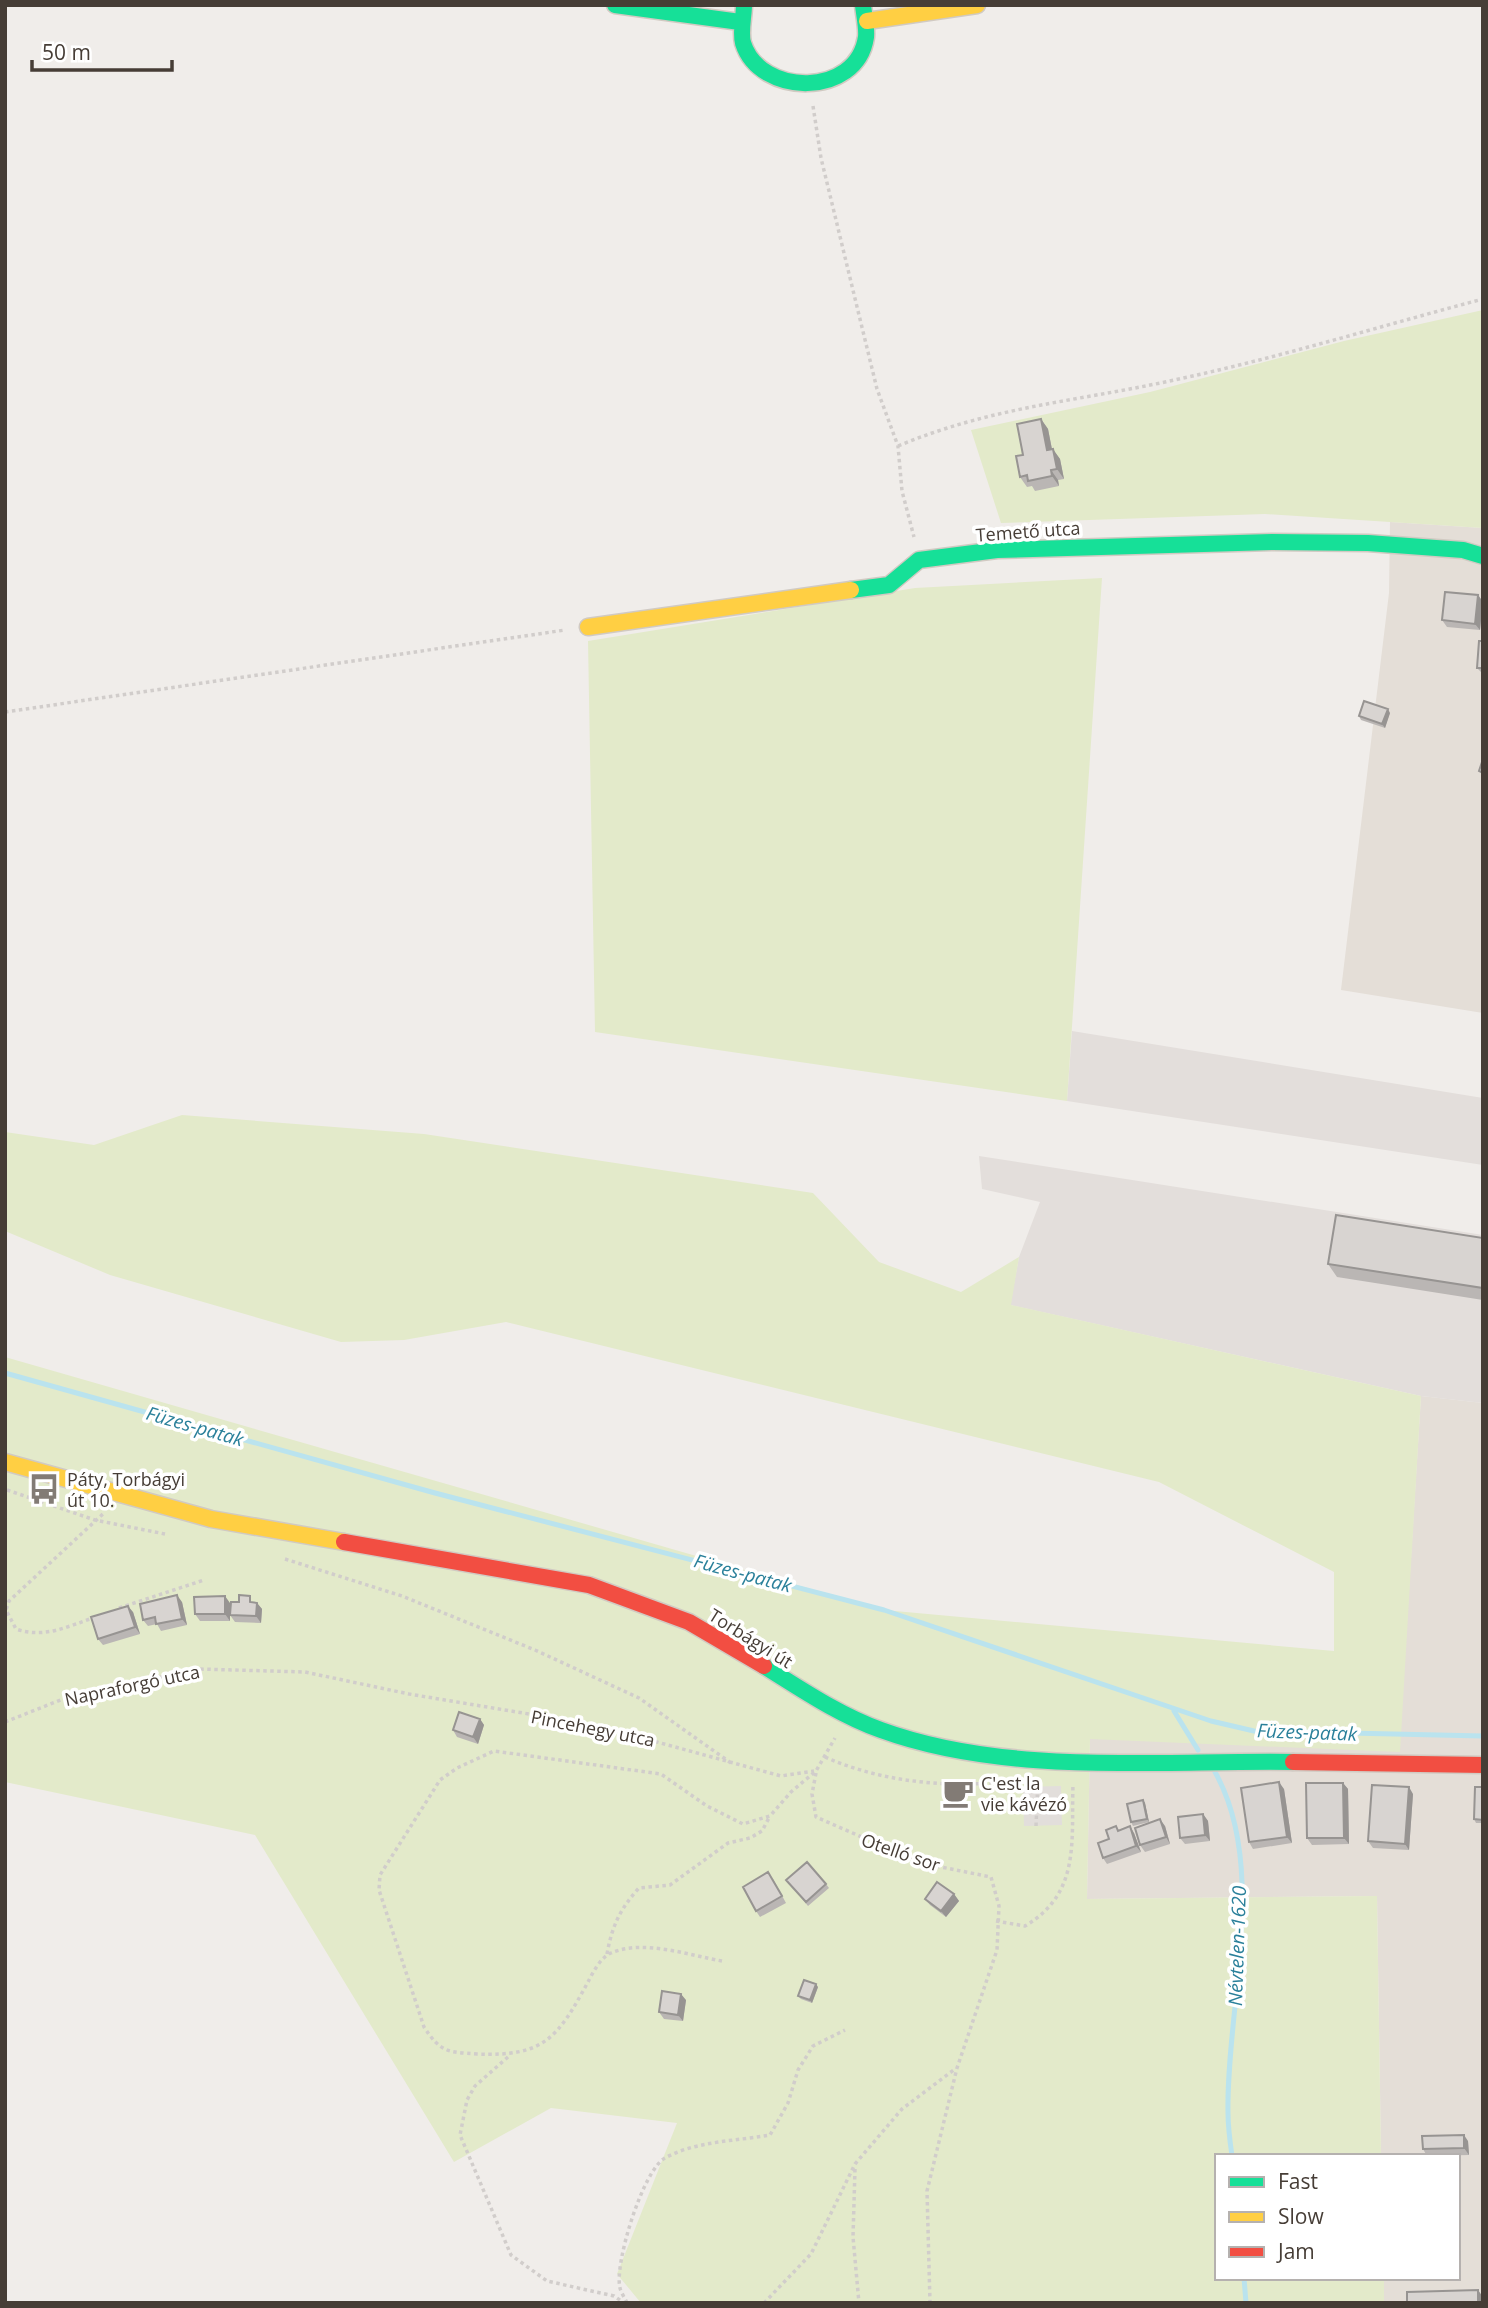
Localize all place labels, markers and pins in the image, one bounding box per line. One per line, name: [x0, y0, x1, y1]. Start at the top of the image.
place label: Páty, Torbágyi út 10.: [67, 1467, 185, 1512]
bus stop icon: Páty, Torbágyi út 10.: [27, 1472, 61, 1506]
place label: C'est la vie kávézó: [981, 1771, 1067, 1816]
cafe icon: C'est la vie kávézó: [941, 1776, 975, 1810]

